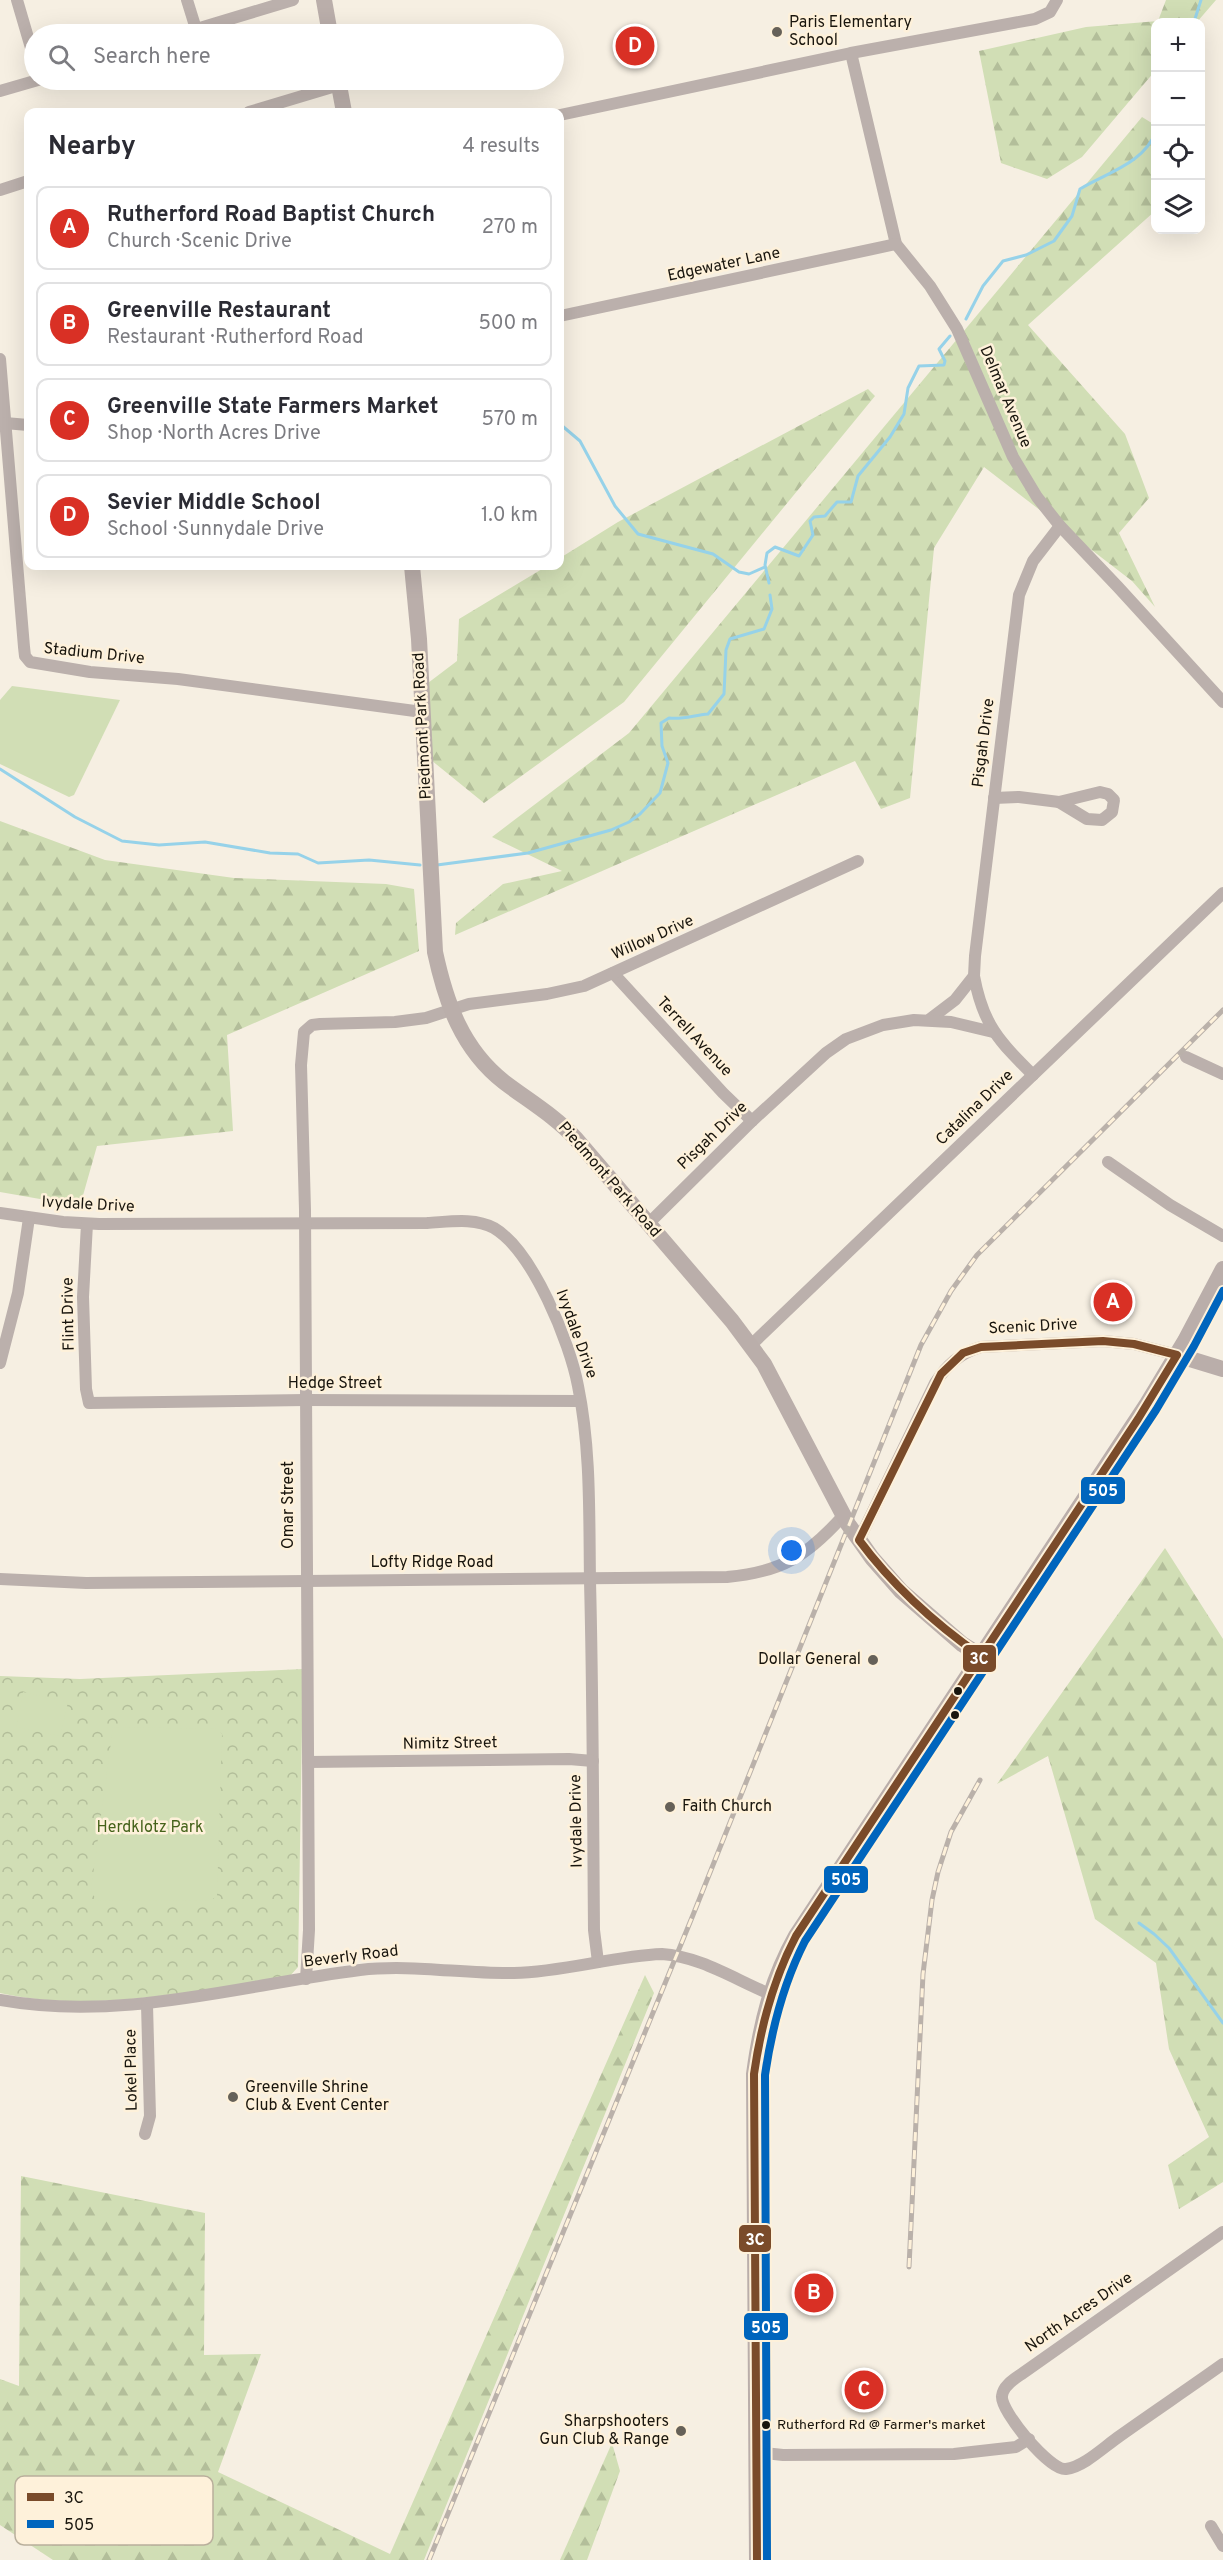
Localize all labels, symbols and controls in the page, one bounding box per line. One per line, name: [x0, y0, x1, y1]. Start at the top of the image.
place label: Paris Elementary School: [789, 13, 912, 51]
map controls: [1151, 18, 1205, 234]
button: +: [1151, 18, 1205, 72]
search box: [24, 24, 564, 90]
pin: D: [616, 24, 654, 68]
marker: Paris Elementary School: [770, 25, 784, 39]
icon: search: [45, 41, 78, 74]
text: Search here: [93, 44, 211, 71]
button: −: [1151, 72, 1205, 126]
button: locate: [1151, 126, 1205, 180]
text: Nearby: [48, 131, 136, 164]
text: 4 results: [463, 134, 540, 160]
button: layers: [1151, 180, 1205, 234]
text: Rutherford Road Baptist Church: [107, 202, 435, 229]
text: A: [62, 215, 77, 241]
text: 270 m: [482, 215, 538, 241]
text: Church · Scenic Drive: [107, 229, 292, 255]
street label: Edgewater Lane: [666, 243, 782, 287]
text: Greenville Restaurant: [107, 298, 331, 325]
text: B: [63, 311, 76, 337]
text: 500 m: [478, 311, 538, 337]
text: Restaurant · Rutherford Road: [107, 325, 364, 351]
street label: Delmar Avenue: [975, 343, 1035, 451]
text: Greenville State Farmers Market: [107, 394, 438, 421]
text: C: [63, 407, 76, 433]
text: 570 m: [481, 407, 538, 433]
text: Shop · North Acres Drive: [107, 421, 321, 447]
text: Sevier Middle School: [107, 490, 321, 517]
text: D: [62, 503, 77, 529]
text: 1.0 km: [481, 503, 538, 529]
text: School · Sunnydale Drive: [107, 517, 324, 543]
street label: Stadium Drive: [43, 639, 145, 669]
street label: Piedmont Park Road: [409, 652, 437, 800]
street label: Pisgah Drive: [969, 697, 999, 789]
street label: Willow Drive: [609, 911, 697, 965]
street label: Terrell Avenue: [652, 993, 736, 1081]
street label: Catalina Drive: [932, 1066, 1018, 1150]
street label: Pisgah Drive: [674, 1098, 752, 1174]
street label: Piedmont Park Road: [553, 1118, 665, 1242]
street label: Ivydale Drive: [41, 1193, 135, 1217]
street label: Flint Drive: [58, 1277, 80, 1351]
pin: A: [1094, 1280, 1132, 1324]
street label: Ivydale Drive: [551, 1287, 601, 1381]
street label: Scenic Drive: [988, 1315, 1078, 1339]
street label: Hedge Street: [288, 1374, 382, 1394]
street label: Omar Street: [279, 1461, 299, 1549]
line badge: 505: [1080, 1476, 1126, 1505]
text: 505: [1088, 1482, 1118, 1502]
your location: [777, 1536, 806, 1565]
street label: Lofty Ridge Road: [370, 1553, 494, 1573]
line badge: 3C: [962, 1644, 997, 1673]
place label: Dollar General: [758, 1650, 861, 1670]
text: 3C: [969, 1650, 989, 1670]
marker: Dollar General: [866, 1653, 880, 1667]
unlabelled marker: [952, 1685, 964, 1697]
unlabelled marker: [949, 1709, 961, 1721]
street label: Nimitz Street: [402, 1733, 498, 1755]
street label: Ivydale Drive: [566, 1774, 588, 1868]
place label: Faith Church: [682, 1797, 772, 1817]
marker: Faith Church: [663, 1800, 677, 1814]
park label: Herdklotz Park: [96, 1818, 204, 1838]
line badge: 505: [823, 1865, 869, 1894]
text: 505: [831, 1871, 861, 1891]
street label: Beverly Road: [302, 1941, 400, 1973]
street label: Lokel Place: [121, 2029, 143, 2111]
place label: Greenville Shrine Club & Event Center: [245, 2078, 389, 2116]
marker: Greenville Shrine Club & Event Center: [226, 2090, 240, 2104]
line badge: 3C: [738, 2224, 772, 2253]
text: 3C: [745, 2231, 765, 2251]
street label: North Acres Drive: [1021, 2268, 1137, 2358]
pin: B: [794, 2270, 834, 2316]
line badge: 505: [743, 2312, 789, 2341]
text: 505: [751, 2319, 781, 2339]
pin: C: [844, 2368, 884, 2412]
place label: Sharpshooters Gun Club & Range: [539, 2412, 669, 2450]
place label: Rutherford Rd @ Farmer's market: [777, 2417, 986, 2434]
marker: Rutherford Rd @ Farmer's market: [760, 2419, 772, 2431]
marker: Sharpshooters Gun Club & Range: [674, 2424, 688, 2438]
legend: [15, 2476, 213, 2545]
text: 3C: [64, 2489, 84, 2509]
text: 505: [64, 2516, 94, 2536]

